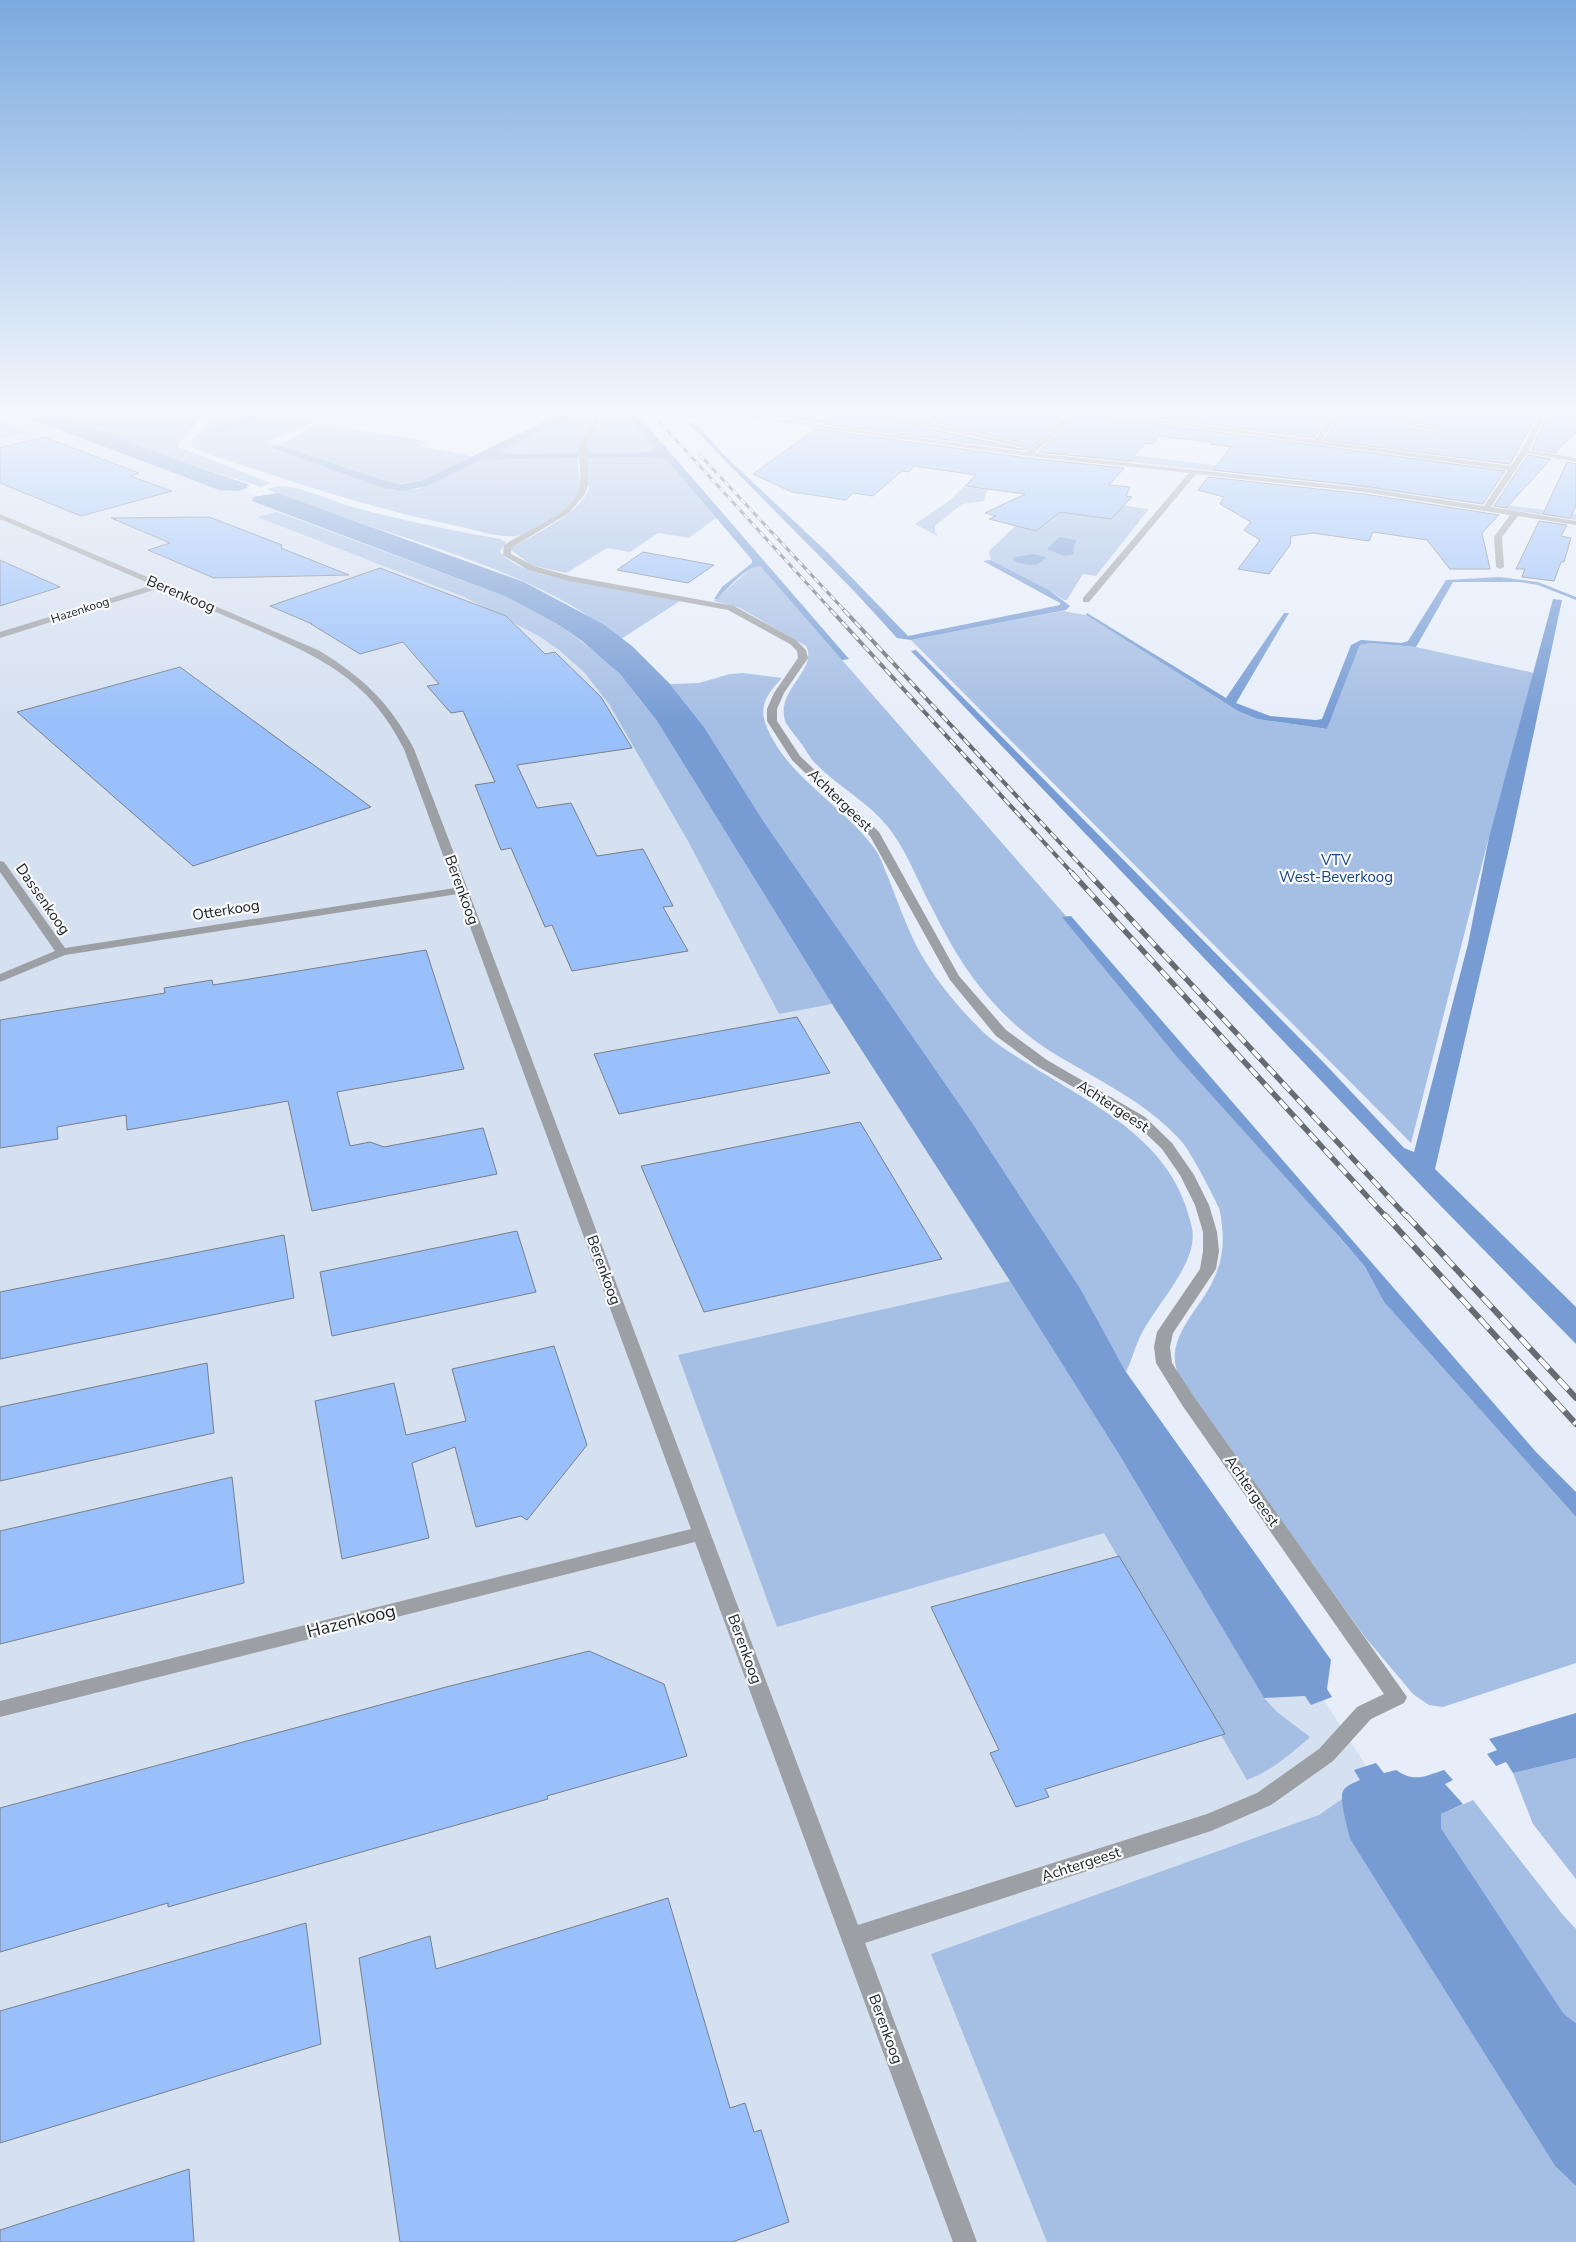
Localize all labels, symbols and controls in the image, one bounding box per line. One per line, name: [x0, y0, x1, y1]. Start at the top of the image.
street label: Berenkoog: [144, 571, 218, 617]
street label: Hazenkoog: [49, 593, 111, 627]
street label: Achtergeest: [804, 764, 877, 836]
park label: VTV West-Beverkoog: [1279, 850, 1393, 887]
street label: Berenkoog: [440, 852, 484, 928]
street label: Dassenkoog: [11, 859, 75, 939]
street label: Otterkoog: [191, 895, 261, 925]
street label: Achtergeest: [1073, 1075, 1153, 1137]
street label: Berenkoog: [582, 1232, 626, 1308]
street label: Achtergeest: [1220, 1452, 1284, 1531]
street label: Hazenkoog: [304, 1598, 398, 1644]
street label: Berenkoog: [723, 1611, 767, 1687]
street label: Achtergeest: [1039, 1842, 1124, 1886]
street label: Berenkoog: [864, 1991, 908, 2067]

